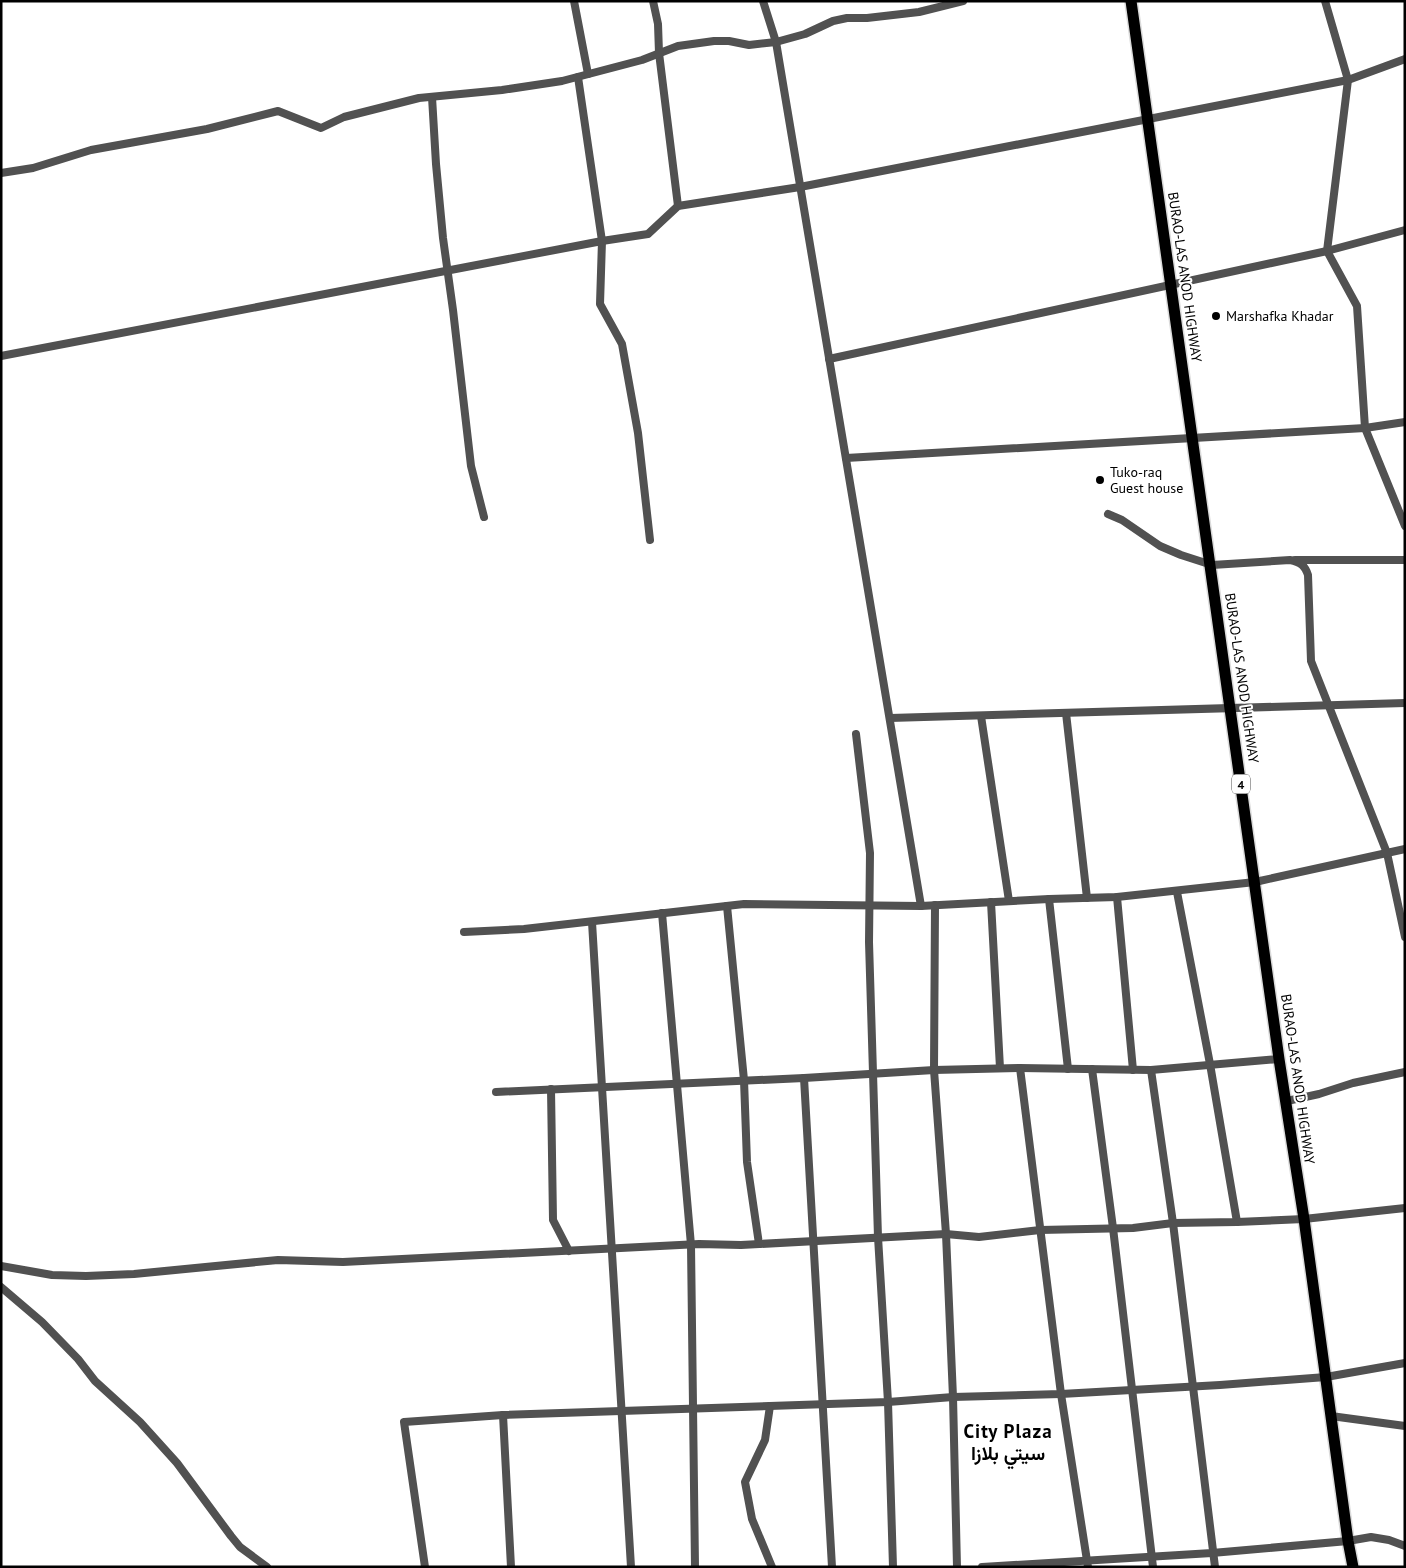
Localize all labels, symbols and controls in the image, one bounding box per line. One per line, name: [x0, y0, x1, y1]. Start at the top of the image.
street label: BURAO-LAS ANOD HIGHWAY: [1164, 191, 1206, 363]
place label: Marshafka Khadar: [1226, 307, 1334, 325]
marker: Marshafka Khadar: [1210, 310, 1222, 322]
place label: Tuko-raq Guest house: [1110, 463, 1183, 497]
marker: Tuko-raq Guest house: [1094, 474, 1106, 486]
street label: BURAO-LAS ANOD HIGHWAY: [1221, 592, 1263, 764]
road number: 4: [1232, 774, 1250, 794]
street label: BURAO-LAS ANOD HIGHWAY: [1277, 993, 1319, 1165]
district label: City Plaza سيتي بلازا: [963, 1419, 1053, 1470]

